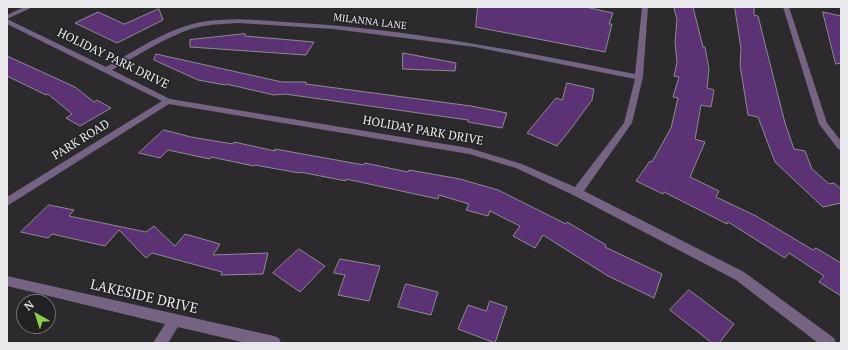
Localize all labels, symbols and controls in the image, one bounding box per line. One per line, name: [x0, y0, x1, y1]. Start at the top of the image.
street label: MILANNA LANE: [333, 12, 407, 32]
street label: HOLIDAY PARK DRIVE: [55, 26, 171, 92]
street label: HOLIDAY PARK DRIVE: [361, 113, 485, 149]
street label: PARK ROAD: [50, 117, 112, 163]
street label: LAKESIDE DRIVE: [89, 276, 199, 318]
north arrow: [16, 294, 56, 334]
text: N: [21, 297, 37, 314]

